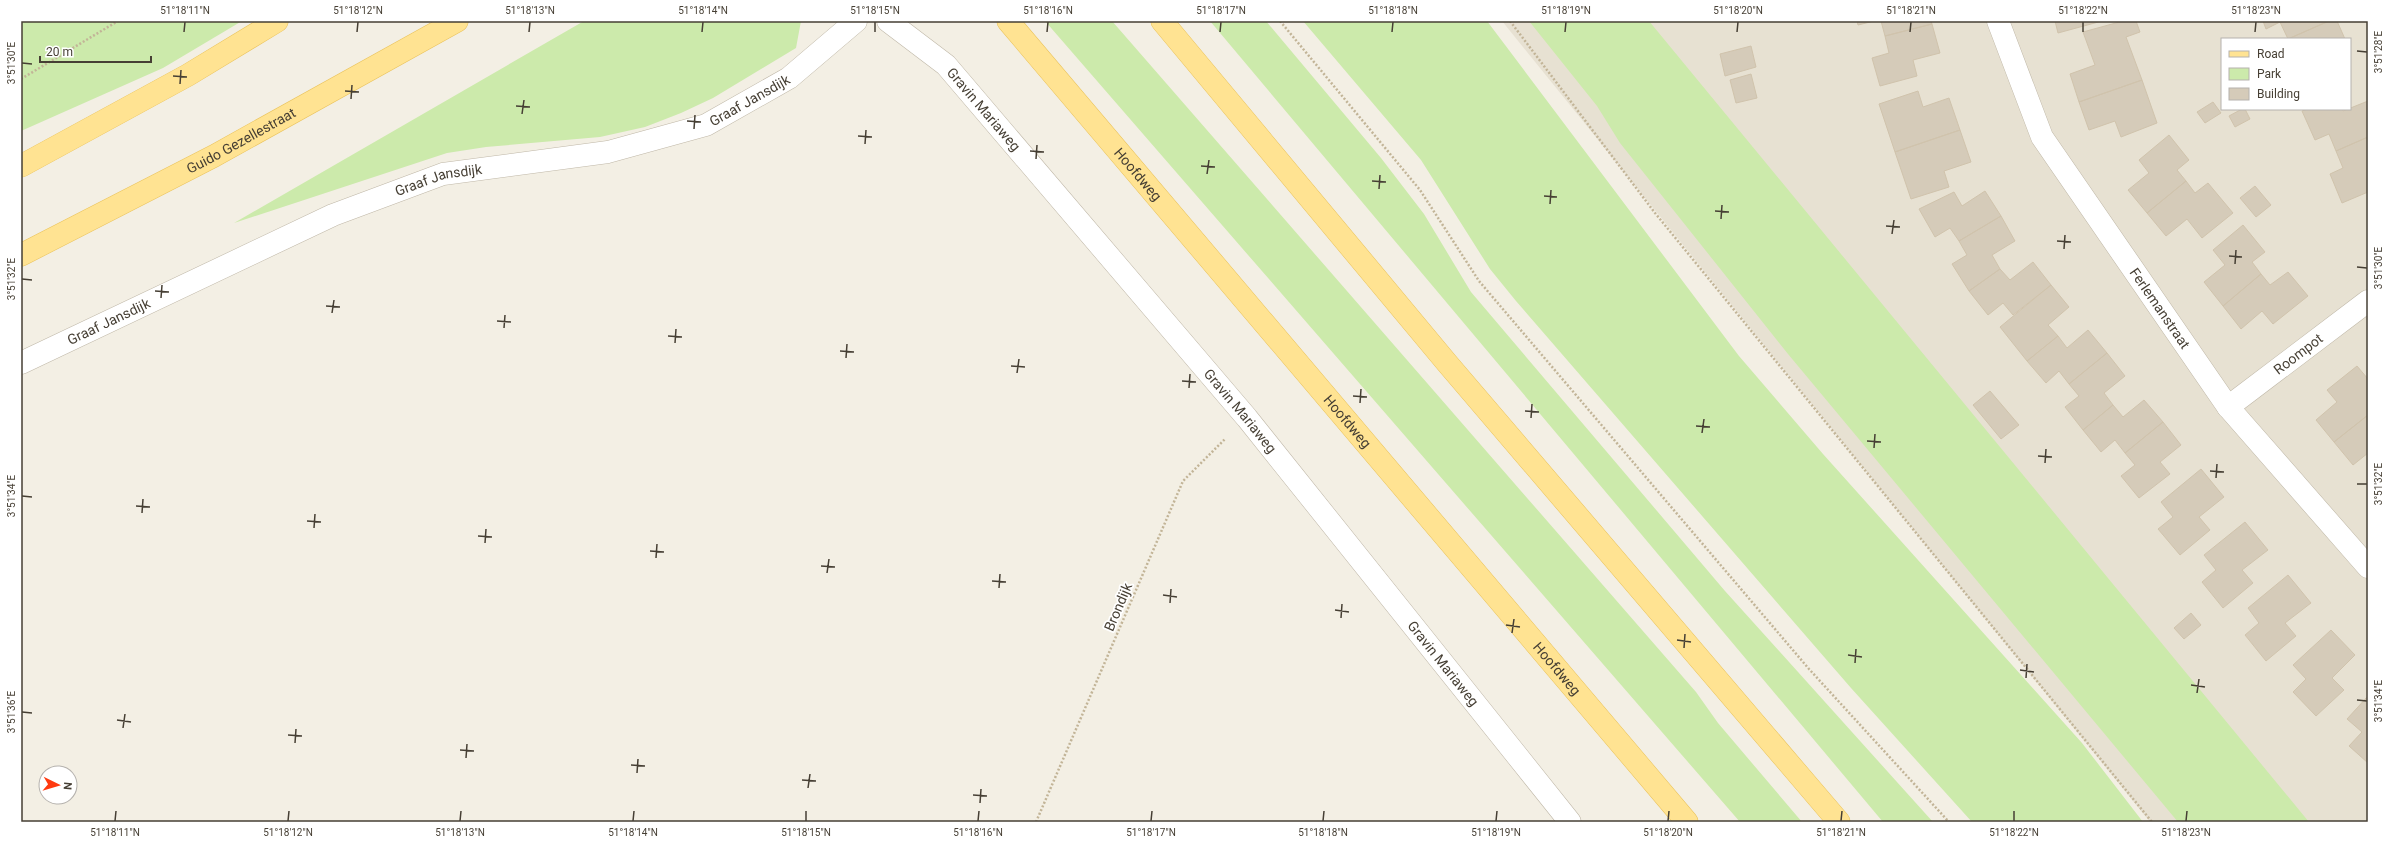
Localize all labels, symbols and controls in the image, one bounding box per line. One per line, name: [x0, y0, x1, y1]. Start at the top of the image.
text: 51°18'11"N: [160, 5, 210, 16]
text: 51°18'12"N: [333, 5, 383, 16]
text: 51°18'13"N: [505, 5, 555, 16]
text: 51°18'14"N: [678, 5, 728, 16]
text: 51°18'15"N: [850, 5, 900, 16]
text: 51°18'16"N: [1023, 5, 1073, 16]
text: 51°18'17"N: [1196, 5, 1246, 16]
text: 51°18'18"N: [1368, 5, 1418, 16]
text: 51°18'19"N: [1541, 5, 1591, 16]
text: 51°18'20"N: [1713, 5, 1763, 16]
text: 51°18'21"N: [1886, 5, 1936, 16]
text: 51°18'22"N: [2058, 5, 2108, 16]
text: 51°18'23"N: [2231, 5, 2281, 16]
text: 3°51'28"E: [2373, 30, 2384, 73]
scale bar: [40, 38, 151, 64]
legend: [2221, 38, 2351, 110]
text: 3°51'30"E: [6, 41, 17, 84]
text: 20 m: [46, 45, 73, 59]
text: Road: [2257, 47, 2285, 61]
street label: Gravin Mariaweg: [944, 64, 1024, 154]
text: Park: [2257, 67, 2282, 81]
street label: Graaf Jansdijk: [707, 71, 793, 129]
text: Building: [2257, 87, 2300, 101]
street label: Guido Gezellestraat: [184, 104, 299, 177]
street label: Hoofdweg: [1111, 145, 1165, 204]
street label: Graaf Jansdijk: [393, 161, 484, 199]
text: 3°51'30"E: [2373, 246, 2384, 289]
text: 3°51'32"E: [6, 257, 17, 300]
street label: Ferlemanstraat: [2127, 265, 2194, 352]
street label: Graaf Jansdijk: [65, 295, 153, 348]
street label: Roompot: [2270, 330, 2326, 378]
street label: Gravin Mariaweg: [1201, 366, 1280, 456]
street label: Hoofdweg: [1321, 392, 1374, 451]
text: 3°51'32"E: [2373, 462, 2384, 505]
text: 3°51'34"E: [6, 474, 17, 517]
street label: Brondijk: [1101, 580, 1136, 634]
street label: Gravin Mariaweg: [1404, 618, 1482, 709]
street label: Hoofdweg: [1530, 639, 1584, 698]
text: 3°51'34"E: [2373, 679, 2384, 722]
text: 3°51'36"E: [6, 690, 17, 733]
north arrow: [38, 765, 78, 805]
text: N: [61, 781, 74, 790]
text: 51°18'11"N: [90, 827, 140, 838]
text: 51°18'12"N: [263, 827, 313, 838]
text: 51°18'13"N: [435, 827, 485, 838]
text: 51°18'14"N: [608, 827, 658, 838]
text: 51°18'15"N: [781, 827, 831, 838]
text: 51°18'16"N: [953, 827, 1003, 838]
text: 51°18'17"N: [1126, 827, 1176, 838]
text: 51°18'18"N: [1298, 827, 1348, 838]
text: 51°18'19"N: [1471, 827, 1521, 838]
text: 51°18'20"N: [1643, 827, 1693, 838]
text: 51°18'21"N: [1816, 827, 1866, 838]
text: 51°18'22"N: [1989, 827, 2039, 838]
text: 51°18'23"N: [2161, 827, 2211, 838]

